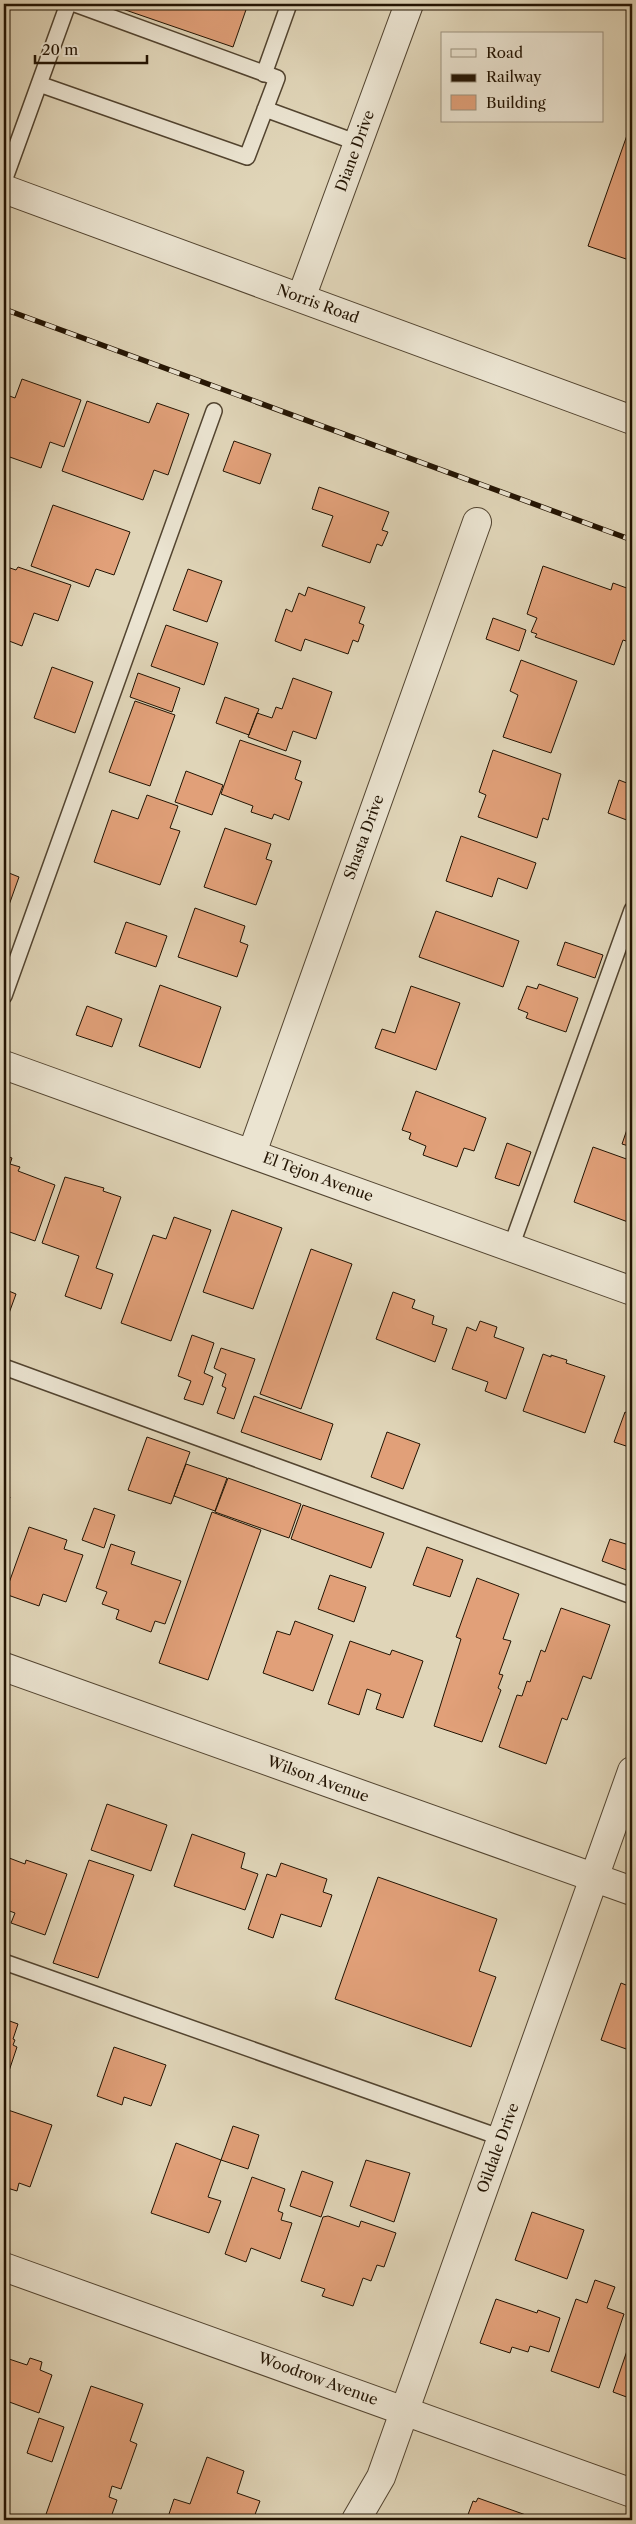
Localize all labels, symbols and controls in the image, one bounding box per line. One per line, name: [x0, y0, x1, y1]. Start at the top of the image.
scale bar: [35, 32, 148, 64]
legend: [441, 32, 604, 122]
text: 20 m: [42, 40, 78, 59]
text: Road: [486, 43, 523, 62]
text: Railway: [486, 67, 542, 86]
text: Building: [486, 93, 546, 112]
street label: Diane Drive: [331, 107, 378, 194]
street label: Norris Road: [275, 280, 362, 327]
street label: Shasta Drive: [339, 792, 388, 882]
street label: El Tejon Avenue: [260, 1148, 376, 1205]
street label: Wilson Avenue: [264, 1751, 372, 1806]
street label: Oildale Drive: [472, 2100, 523, 2195]
street label: Woodrow Avenue: [255, 2348, 381, 2409]

